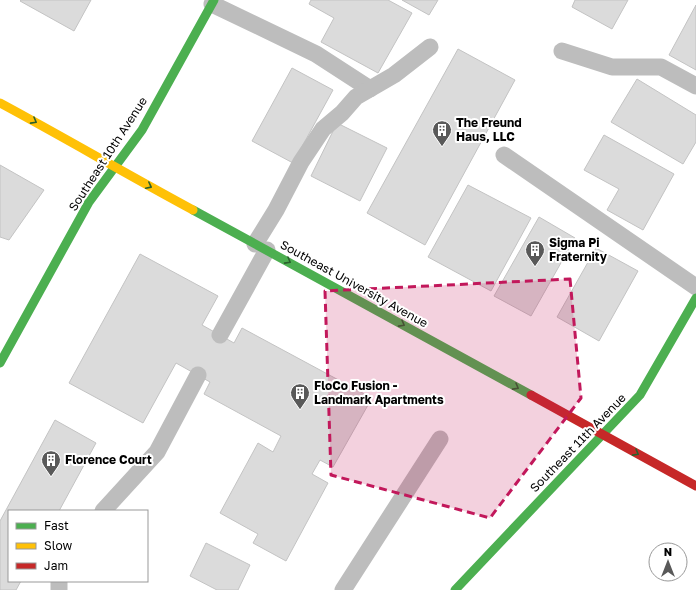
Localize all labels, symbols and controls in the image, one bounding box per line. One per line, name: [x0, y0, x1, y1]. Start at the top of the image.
street label: Southeast 10th Avenue: [65, 94, 150, 214]
place label: The Freund Haus, LLC: [456, 115, 522, 144]
one-way arrow: [30, 117, 37, 124]
building icon: The Freund Haus, LLC: [431, 119, 453, 147]
one-way arrow: [145, 181, 153, 189]
place label: Sigma Pi Fraternity: [549, 235, 608, 264]
street label: Southeast University Avenue: [278, 237, 431, 330]
building icon: Sigma Pi Fraternity: [524, 239, 546, 267]
one-way arrow: [284, 257, 291, 264]
one-way arrow: [398, 320, 405, 327]
place label: FloCo Fusion - Landmark Apartments: [314, 378, 444, 407]
building icon: FloCo Fusion - Landmark Apartments: [289, 382, 311, 410]
one-way arrow: [512, 382, 519, 390]
street label: Southeast 11th Avenue: [527, 390, 629, 495]
building icon: Florence Court: [40, 449, 62, 477]
one-way arrow: [632, 449, 639, 456]
place label: Florence Court: [65, 452, 152, 467]
legend: [8, 510, 148, 582]
text: Fast: [44, 518, 69, 533]
text: Slow: [44, 538, 72, 553]
north arrow: [648, 542, 688, 582]
text: N: [664, 545, 672, 558]
text: Jam: [44, 558, 68, 573]

